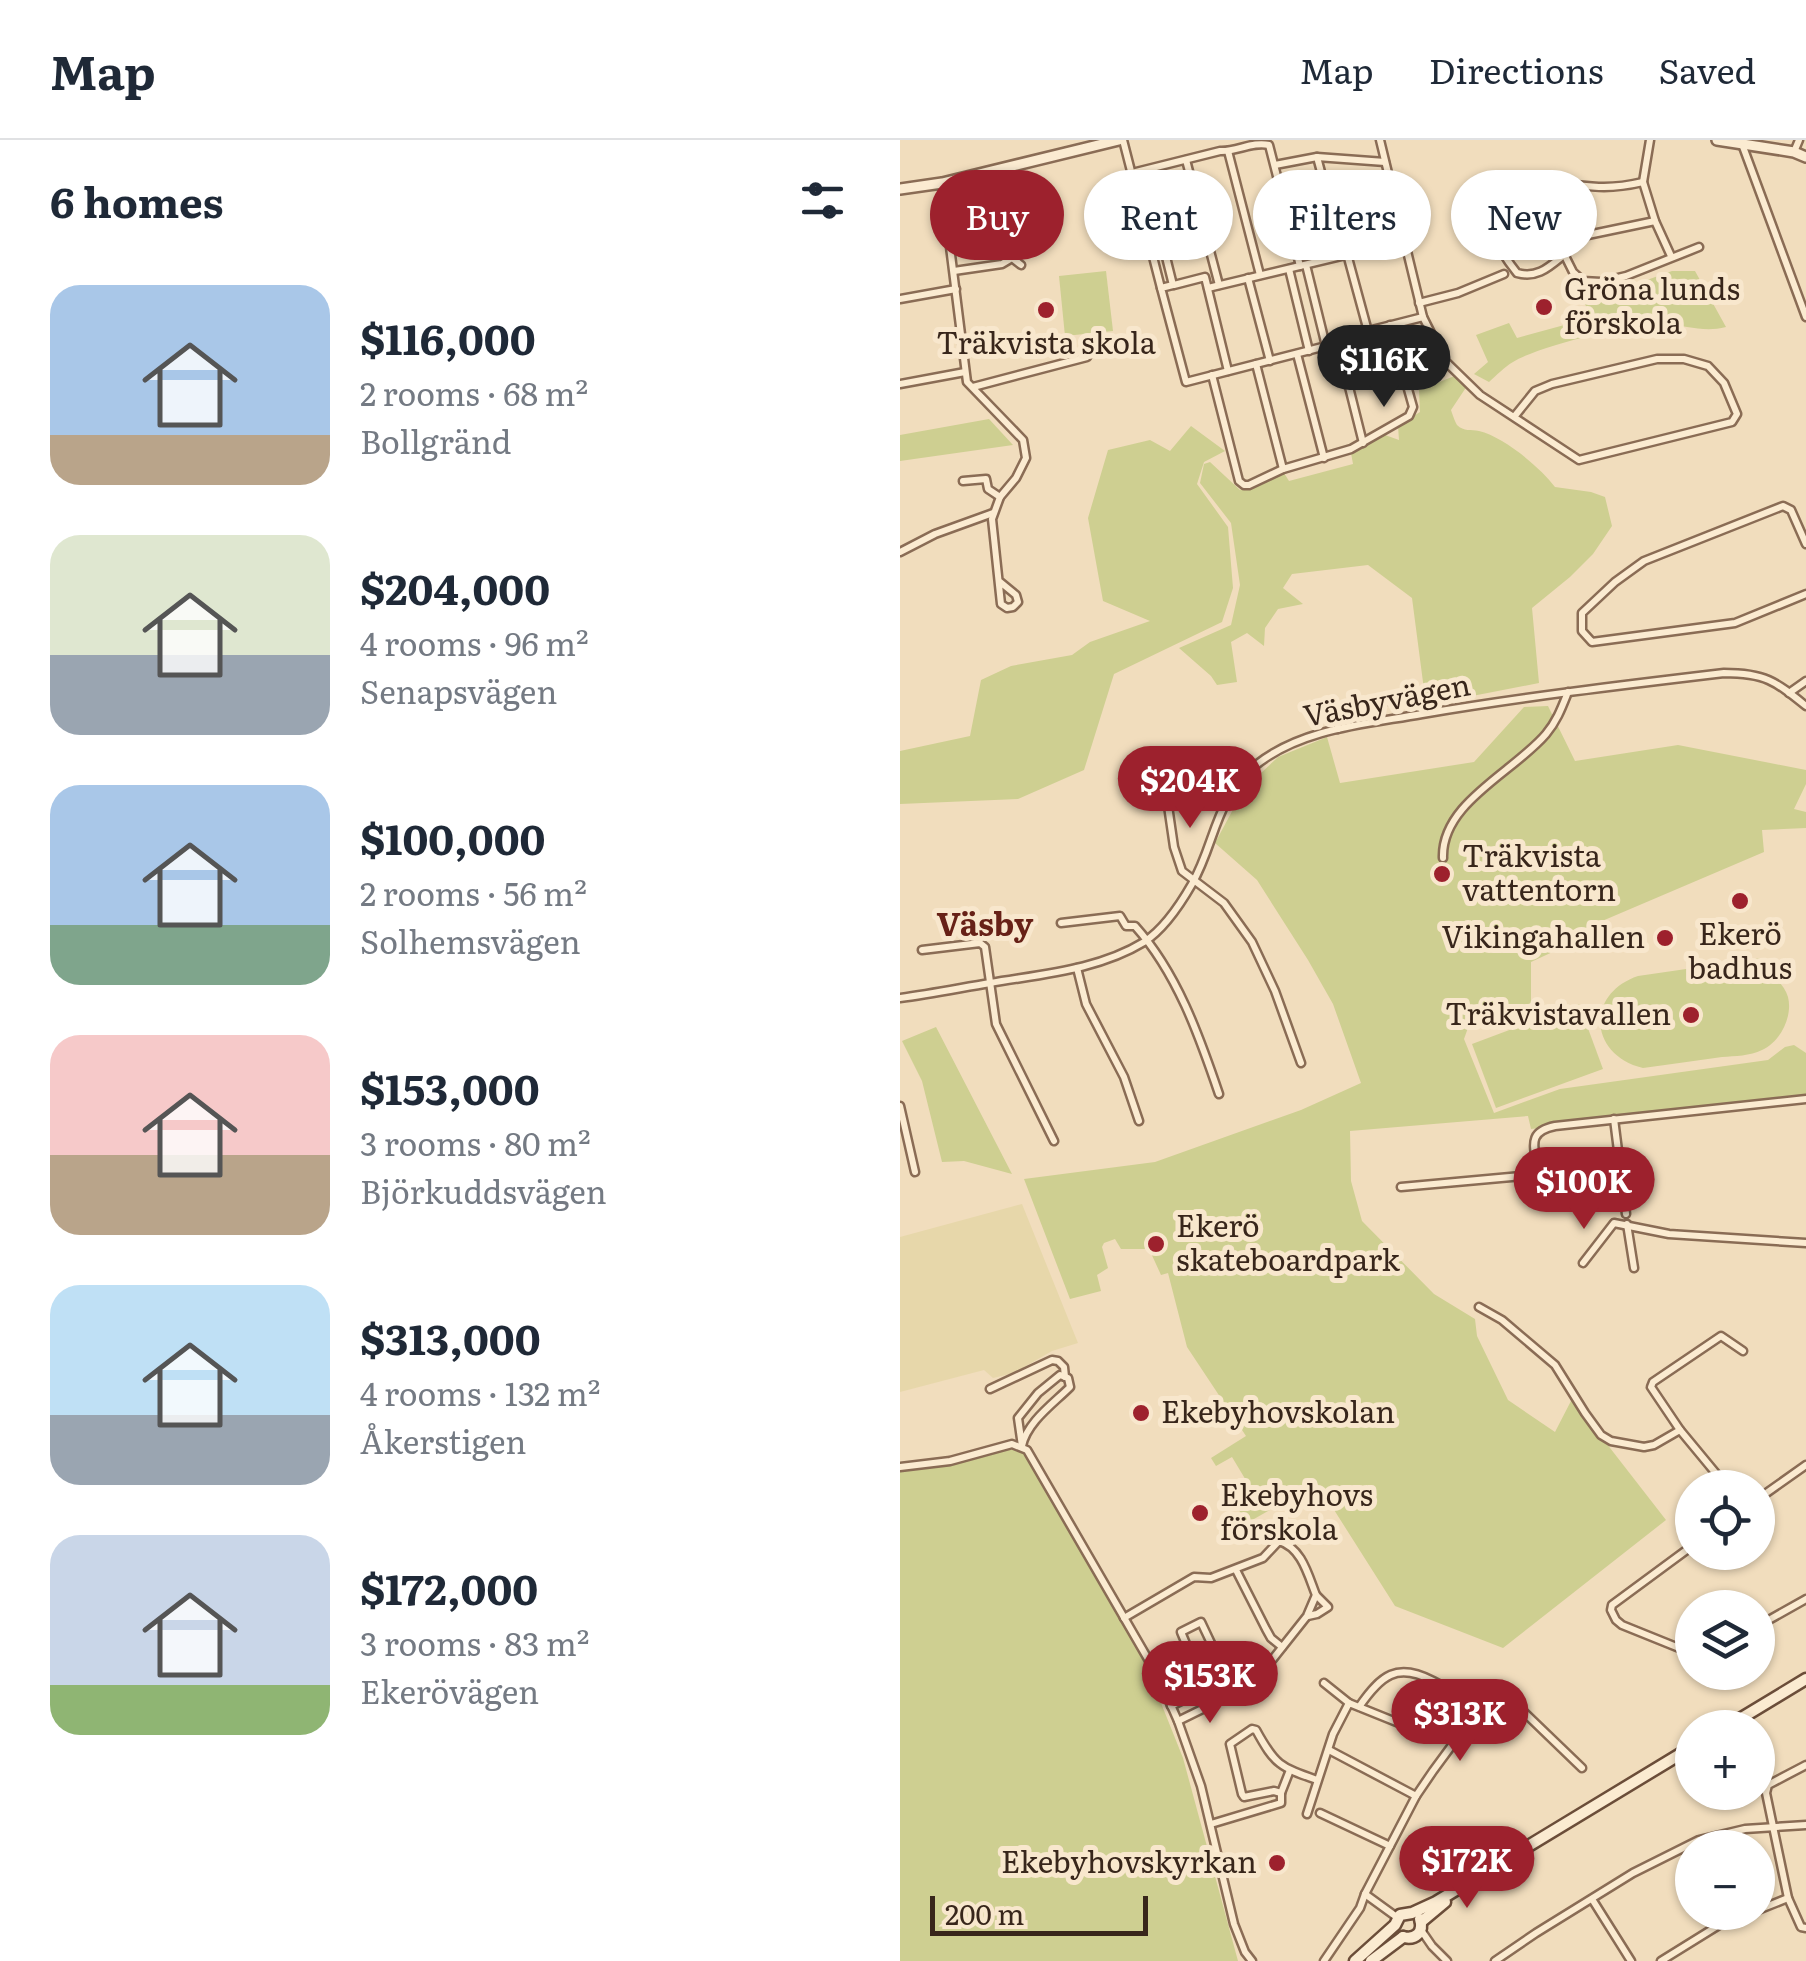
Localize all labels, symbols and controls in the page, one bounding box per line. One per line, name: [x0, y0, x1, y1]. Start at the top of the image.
text: Map: [50, 34, 156, 105]
text: Map: [1299, 43, 1374, 95]
text: Directions: [1429, 43, 1604, 95]
text: Saved: [1659, 43, 1756, 95]
text: 6 homes: [50, 169, 224, 231]
chip: Buy: [930, 170, 1064, 260]
chip: Rent: [1084, 170, 1233, 260]
chip: Filters: [1253, 170, 1431, 260]
chip: New: [1451, 170, 1597, 260]
icon: filters: [795, 173, 850, 228]
place label: Gröna lunds förskola: [1564, 265, 1740, 343]
marker: Gröna lunds förskola: [1533, 296, 1555, 318]
marker: Träkvista skola: [1035, 299, 1057, 321]
text: $116,000: [360, 306, 536, 368]
place label: Träkvista skola: [936, 319, 1157, 363]
icon: home: [130, 325, 250, 445]
pin: $116K: [1314, 325, 1454, 410]
text: $116K: [1339, 333, 1429, 381]
text: 2 rooms · 68 m²: [360, 368, 588, 416]
text: Bollgränd: [360, 416, 511, 464]
text: $204,000: [360, 556, 550, 618]
icon: home: [130, 575, 250, 695]
text: 4 rooms · 96 m²: [360, 618, 589, 666]
street label: Väsbyvägen: [1299, 660, 1474, 736]
text: Senapsvägen: [360, 666, 557, 714]
pin: $204K: [1120, 746, 1260, 831]
text: $204K: [1140, 754, 1240, 802]
text: $100,000: [360, 806, 545, 868]
icon: home: [130, 825, 250, 945]
place label: Träkvista vattentorn: [1462, 832, 1616, 910]
marker: Träkvista vattentorn: [1431, 863, 1453, 885]
text: 2 rooms · 56 m²: [360, 868, 587, 916]
marker: Ekerö badhus: [1729, 890, 1751, 912]
district label: Väsby: [937, 898, 1034, 946]
place label: Ekerö badhus: [1688, 910, 1792, 988]
place label: Vikingahallen: [1442, 913, 1645, 957]
text: Solhemsvägen: [360, 916, 581, 964]
marker: Vikingahallen: [1654, 927, 1676, 949]
place label: Träkvistavallen: [1445, 990, 1671, 1034]
marker: Träkvistavallen: [1680, 1004, 1702, 1026]
text: $153,000: [360, 1056, 540, 1118]
icon: home: [130, 1075, 250, 1195]
text: 3 rooms · 80 m²: [360, 1118, 591, 1166]
pin: $100K: [1514, 1147, 1654, 1232]
text: $100K: [1536, 1155, 1632, 1203]
text: Björkuddsvägen: [360, 1166, 607, 1214]
place label: Ekerö skateboardpark: [1176, 1202, 1400, 1280]
marker: Ekerö skateboardpark: [1145, 1233, 1167, 1255]
text: $313,000: [360, 1306, 541, 1368]
icon: home: [130, 1325, 250, 1445]
text: 4 rooms · 132 m²: [360, 1368, 600, 1416]
place label: Ekebyhovskolan: [1161, 1388, 1395, 1432]
marker: Ekebyhovskolan: [1130, 1402, 1152, 1424]
text: Åkerstigen: [360, 1416, 527, 1464]
map controls: [1675, 1470, 1775, 1930]
button: locate: [1675, 1470, 1775, 1570]
place label: Ekebyhovs förskola: [1220, 1471, 1373, 1549]
marker: Ekebyhovs förskola: [1189, 1502, 1211, 1524]
text: $172,000: [360, 1556, 538, 1618]
icon: home: [130, 1575, 250, 1695]
button: layers: [1675, 1590, 1775, 1690]
text: 3 rooms · 83 m²: [360, 1618, 590, 1666]
pin: $153K: [1140, 1641, 1280, 1726]
text: $153K: [1164, 1649, 1256, 1697]
text: Ekerövägen: [360, 1666, 539, 1714]
pin: $313K: [1390, 1679, 1530, 1764]
text: $313K: [1413, 1687, 1507, 1735]
button: +: [1675, 1710, 1775, 1810]
pin: $172K: [1397, 1826, 1537, 1911]
button: −: [1675, 1830, 1775, 1930]
text: $172K: [1421, 1834, 1513, 1882]
place label: Ekebyhovskyrkan: [1001, 1838, 1257, 1882]
marker: Ekebyhovskyrkan: [1266, 1852, 1288, 1874]
scale bar: [930, 1891, 1148, 1936]
text: 200 m: [945, 1892, 1024, 1934]

